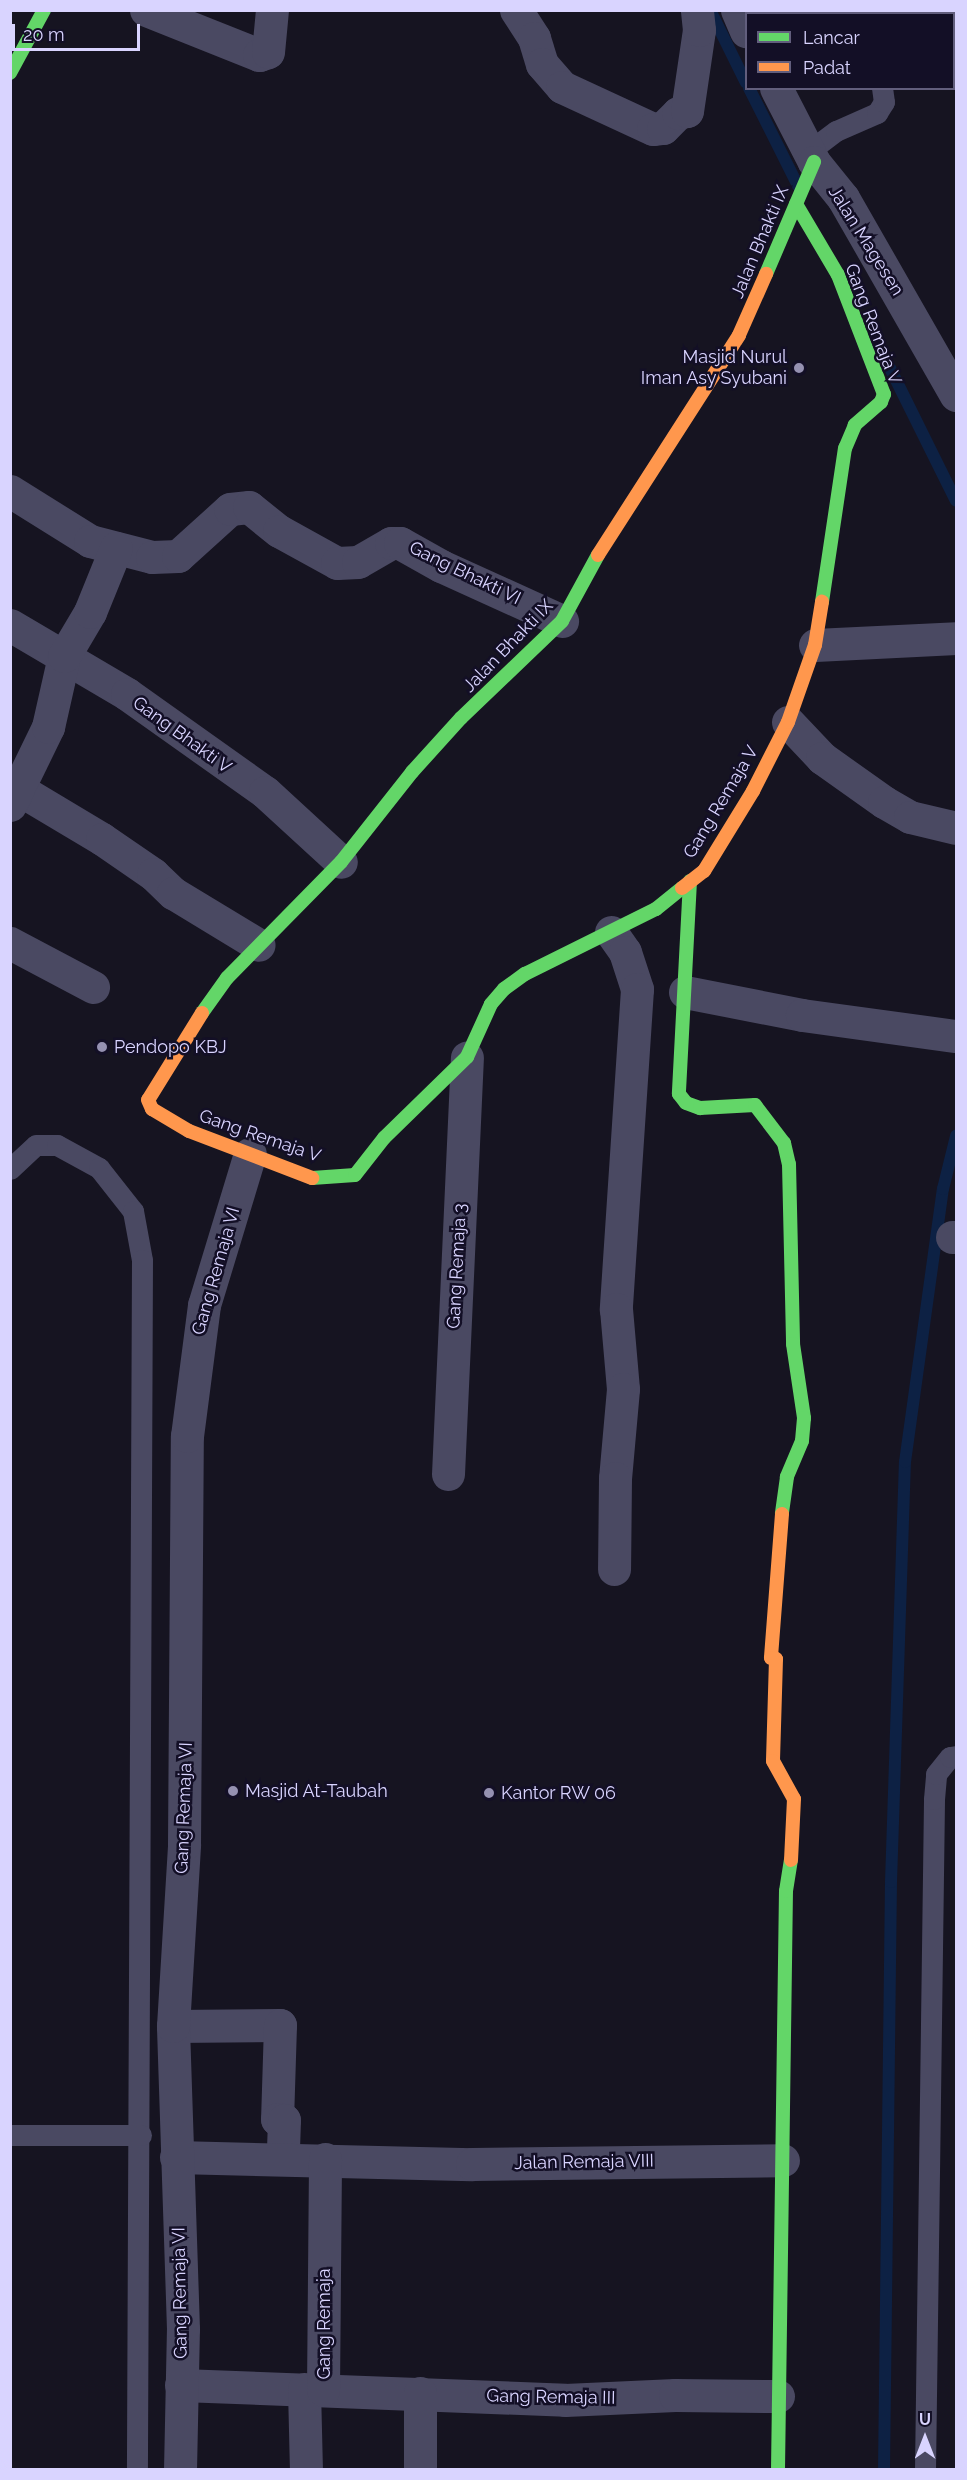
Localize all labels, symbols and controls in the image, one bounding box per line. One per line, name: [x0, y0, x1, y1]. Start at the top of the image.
scale bar: [15, 12, 142, 50]
legend: [745, 12, 955, 90]
text: 20 m: [23, 24, 65, 45]
text: Lancar: [803, 27, 860, 48]
text: Padat: [803, 57, 851, 78]
street label: Jalan Bhakti IX: [727, 182, 793, 302]
street label: Jalan Magesen: [824, 182, 908, 300]
street label: Gang Remaja V: [840, 260, 906, 388]
place label: Masjid Nurul Iman Asy Syubani: [640, 347, 787, 389]
marker: Masjid Nurul Iman Asy Syubani: [792, 361, 806, 375]
street label: Gang Bhakti VI: [405, 537, 525, 609]
street label: Jalan Bhakti IX: [458, 595, 558, 697]
street label: Gang Bhakti V: [128, 692, 236, 778]
street label: Gang Remaja V: [679, 742, 763, 862]
place label: Pendopo KBJ: [114, 1036, 227, 1058]
marker: Pendopo KBJ: [95, 1040, 109, 1054]
street label: Gang Remaja V: [196, 1105, 324, 1167]
street label: Gang Remaja 3: [443, 1203, 471, 1329]
street label: Gang Remaja VI: [187, 1204, 245, 1338]
street label: Gang Remaja VI: [171, 1741, 197, 1875]
place label: Masjid At-Taubah: [245, 1780, 388, 1802]
place label: Kantor RW 06: [501, 1782, 617, 1804]
marker: Masjid At-Taubah: [226, 1784, 240, 1798]
marker: Kantor RW 06: [482, 1786, 496, 1800]
street label: Jalan Remaja VIII: [514, 2150, 654, 2174]
street label: Gang Remaja VI: [168, 2227, 192, 2359]
street label: Gang Remaja: [313, 2268, 335, 2380]
street label: Gang Remaja III: [486, 2385, 616, 2409]
north arrow: [895, 2408, 955, 2468]
text: U: [919, 2410, 931, 2429]

